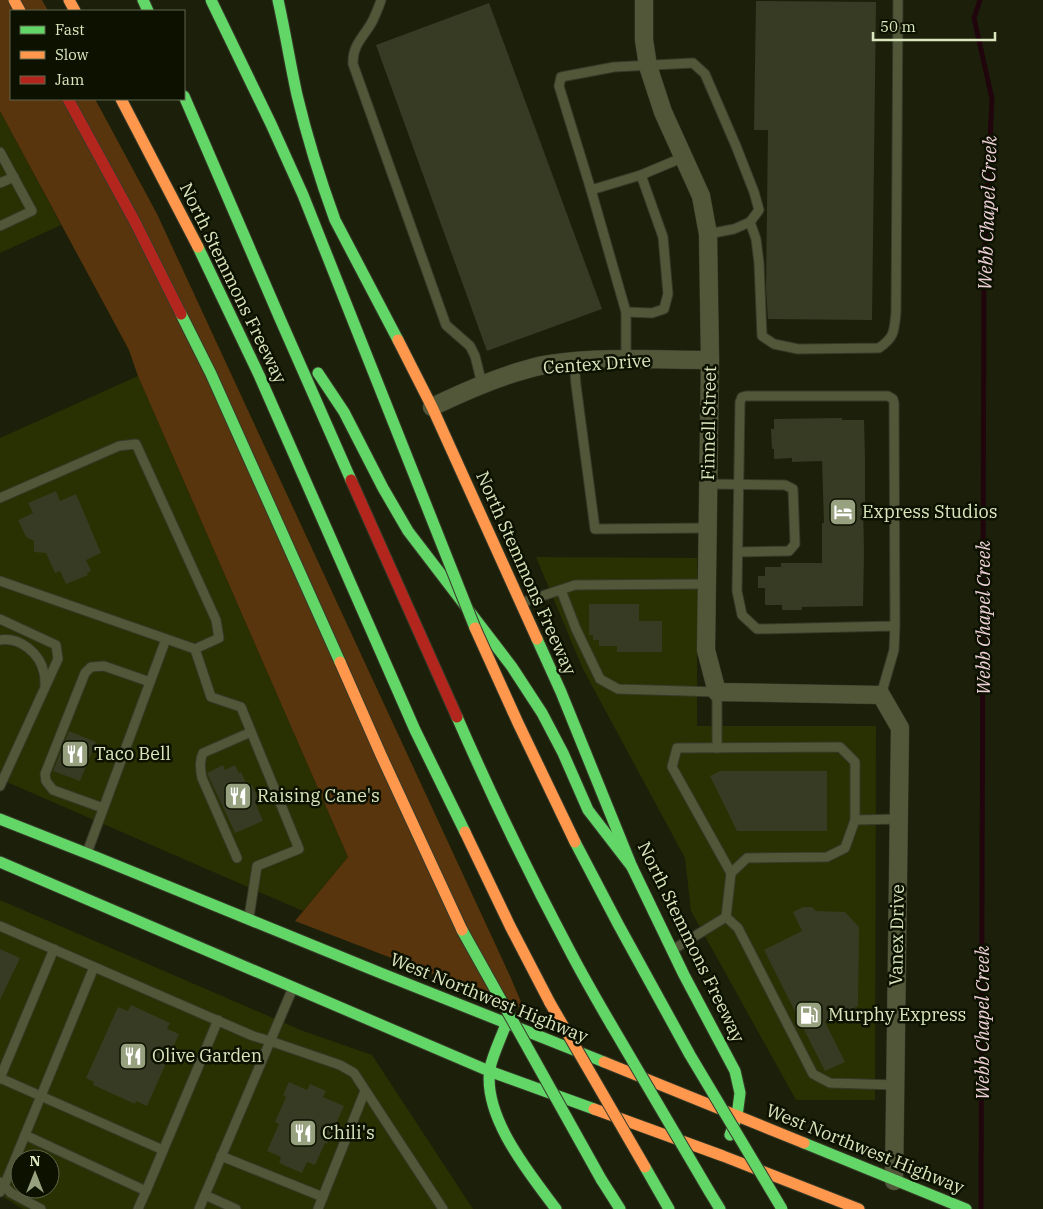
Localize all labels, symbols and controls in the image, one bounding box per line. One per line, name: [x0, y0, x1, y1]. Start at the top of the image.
legend: [10, 10, 185, 100]
scale bar: [873, 10, 996, 42]
text: 50 m: [880, 17, 916, 36]
text: Fast: [55, 20, 85, 39]
text: Slow: [55, 45, 89, 64]
text: Jam: [55, 70, 84, 89]
water label: Webb Chapel Creek: [972, 134, 1002, 291]
street label: North Stemmons Freeway: [175, 179, 292, 387]
street label: Centex Drive: [542, 348, 652, 379]
street label: Finnell Street: [696, 365, 721, 481]
street label: North Stemmons Freeway: [471, 467, 582, 679]
hotel icon: Express Studios: [828, 497, 858, 527]
place label: Express Studios: [862, 500, 998, 523]
water label: Webb Chapel Creek: [971, 540, 995, 695]
restaurant icon: Taco Bell: [60, 739, 90, 769]
place label: Taco Bell: [94, 742, 171, 765]
restaurant icon: Raising Cane's: [223, 781, 253, 811]
place label: Raising Cane's: [257, 784, 380, 807]
street label: North Stemmons Freeway: [633, 838, 750, 1046]
street label: Vanex Drive: [884, 884, 909, 986]
water label: Webb Chapel Creek: [970, 945, 994, 1100]
street label: West Northwest Highway: [387, 947, 592, 1048]
fuel station icon: Murphy Express: [794, 1000, 824, 1030]
place label: Murphy Express: [828, 1003, 966, 1026]
restaurant icon: Olive Garden: [118, 1041, 148, 1071]
place label: Olive Garden: [152, 1044, 262, 1067]
street label: West Northwest Highway: [763, 1098, 968, 1199]
restaurant icon: Chili's: [288, 1118, 318, 1148]
place label: Chili's: [322, 1121, 375, 1144]
north arrow: [10, 1149, 60, 1199]
text: N: [29, 1152, 41, 1170]

